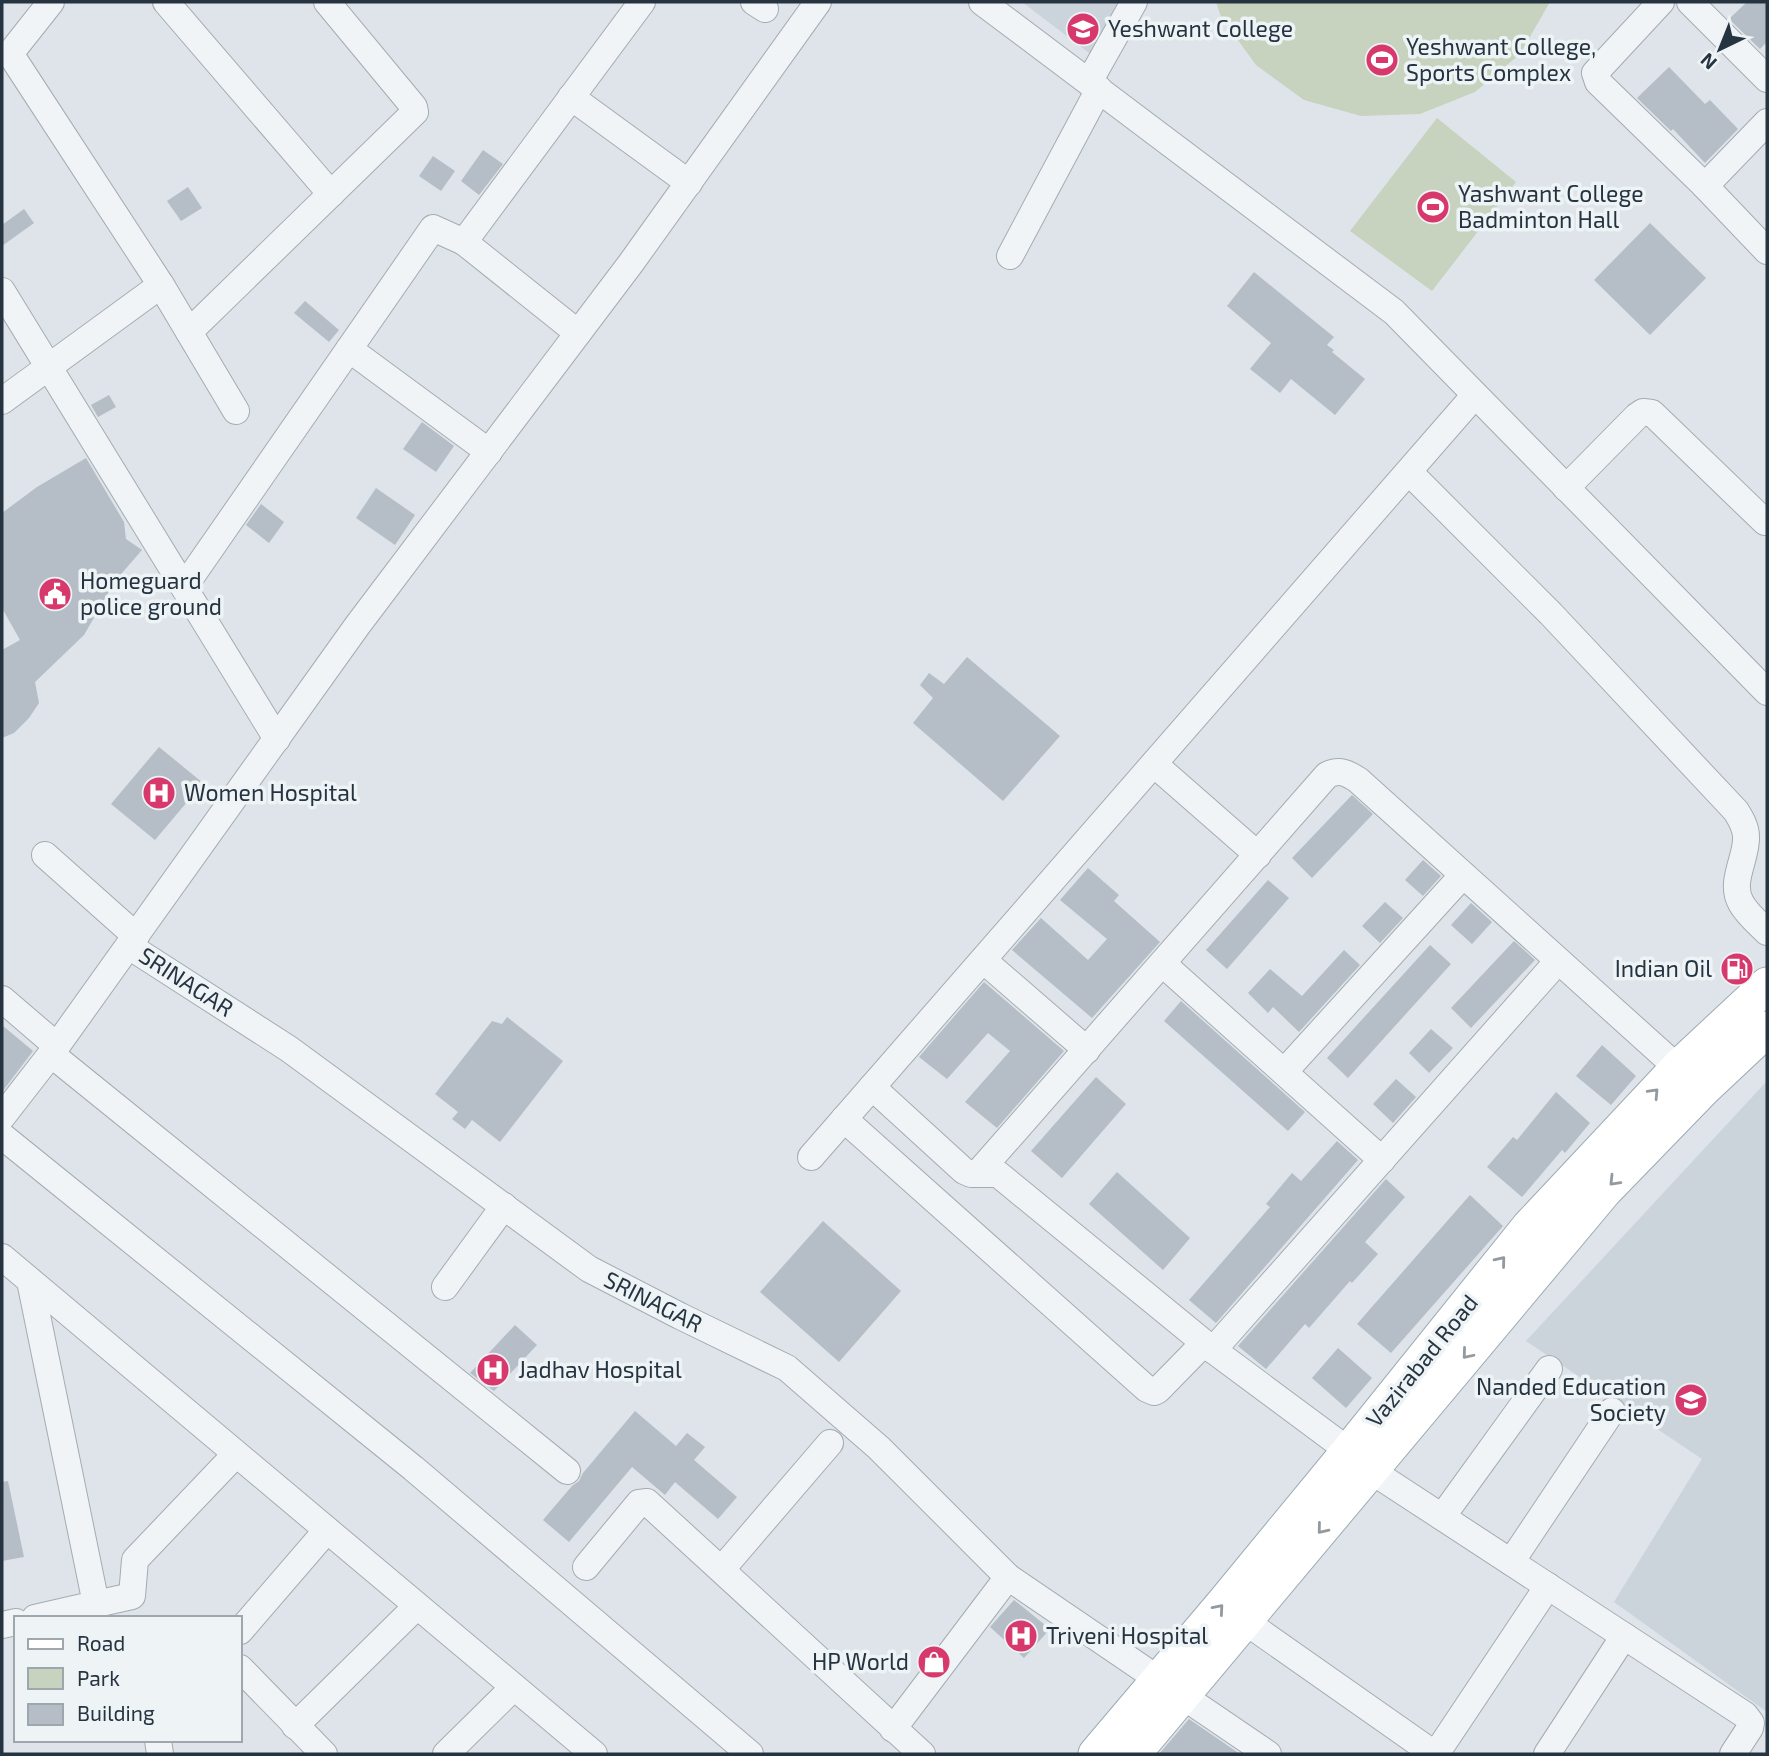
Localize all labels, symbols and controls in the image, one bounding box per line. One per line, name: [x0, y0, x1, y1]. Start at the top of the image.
school or university icon: Yeshwant College: [1064, 10, 1102, 48]
place label: Yeshwant College: [1108, 14, 1293, 42]
north arrow: [1685, 14, 1755, 84]
place label: Yeshwant College, Sports Complex: [1406, 32, 1596, 86]
sports icon: Yeshwant College, Sports Complex: [1363, 41, 1401, 79]
text: N: [1695, 49, 1721, 75]
place label: Yashwant College Badminton Hall: [1458, 179, 1644, 233]
sports icon: Yashwant College Badminton Hall: [1414, 188, 1452, 226]
place label: Homeguard police ground: [80, 566, 222, 620]
public building icon: Homeguard police ground: [36, 575, 74, 613]
hospital icon: Women Hospital: [140, 774, 178, 812]
place label: Women Hospital: [184, 778, 357, 806]
street label: SRINAGAR: [134, 940, 239, 1022]
fuel station icon: Indian Oil: [1718, 950, 1756, 988]
place label: Indian Oil: [1615, 954, 1712, 982]
one-way arrow: [1646, 1088, 1659, 1101]
one-way arrow: [1610, 1172, 1623, 1185]
one-way arrow: [1493, 1256, 1506, 1269]
street label: SRINAGAR: [600, 1264, 707, 1338]
street label: Vazirabad Road: [1359, 1288, 1483, 1432]
one-way arrow: [1463, 1346, 1475, 1359]
hospital icon: Jadhav Hospital: [474, 1351, 512, 1389]
place label: Jadhav Hospital: [518, 1355, 682, 1383]
place label: Nanded Education Society: [1476, 1372, 1666, 1426]
school or university icon: Nanded Education Society: [1672, 1381, 1710, 1419]
one-way arrow: [1318, 1521, 1330, 1534]
one-way arrow: [1211, 1604, 1223, 1617]
legend: [14, 1616, 242, 1742]
hospital icon: Triveni Hospital: [1002, 1617, 1040, 1655]
place label: Triveni Hospital: [1046, 1621, 1208, 1649]
text: Road: [77, 1630, 125, 1655]
shop icon: HP World: [915, 1643, 953, 1681]
place label: HP World: [812, 1647, 909, 1675]
text: Park: [77, 1665, 120, 1690]
text: Building: [77, 1700, 155, 1725]

